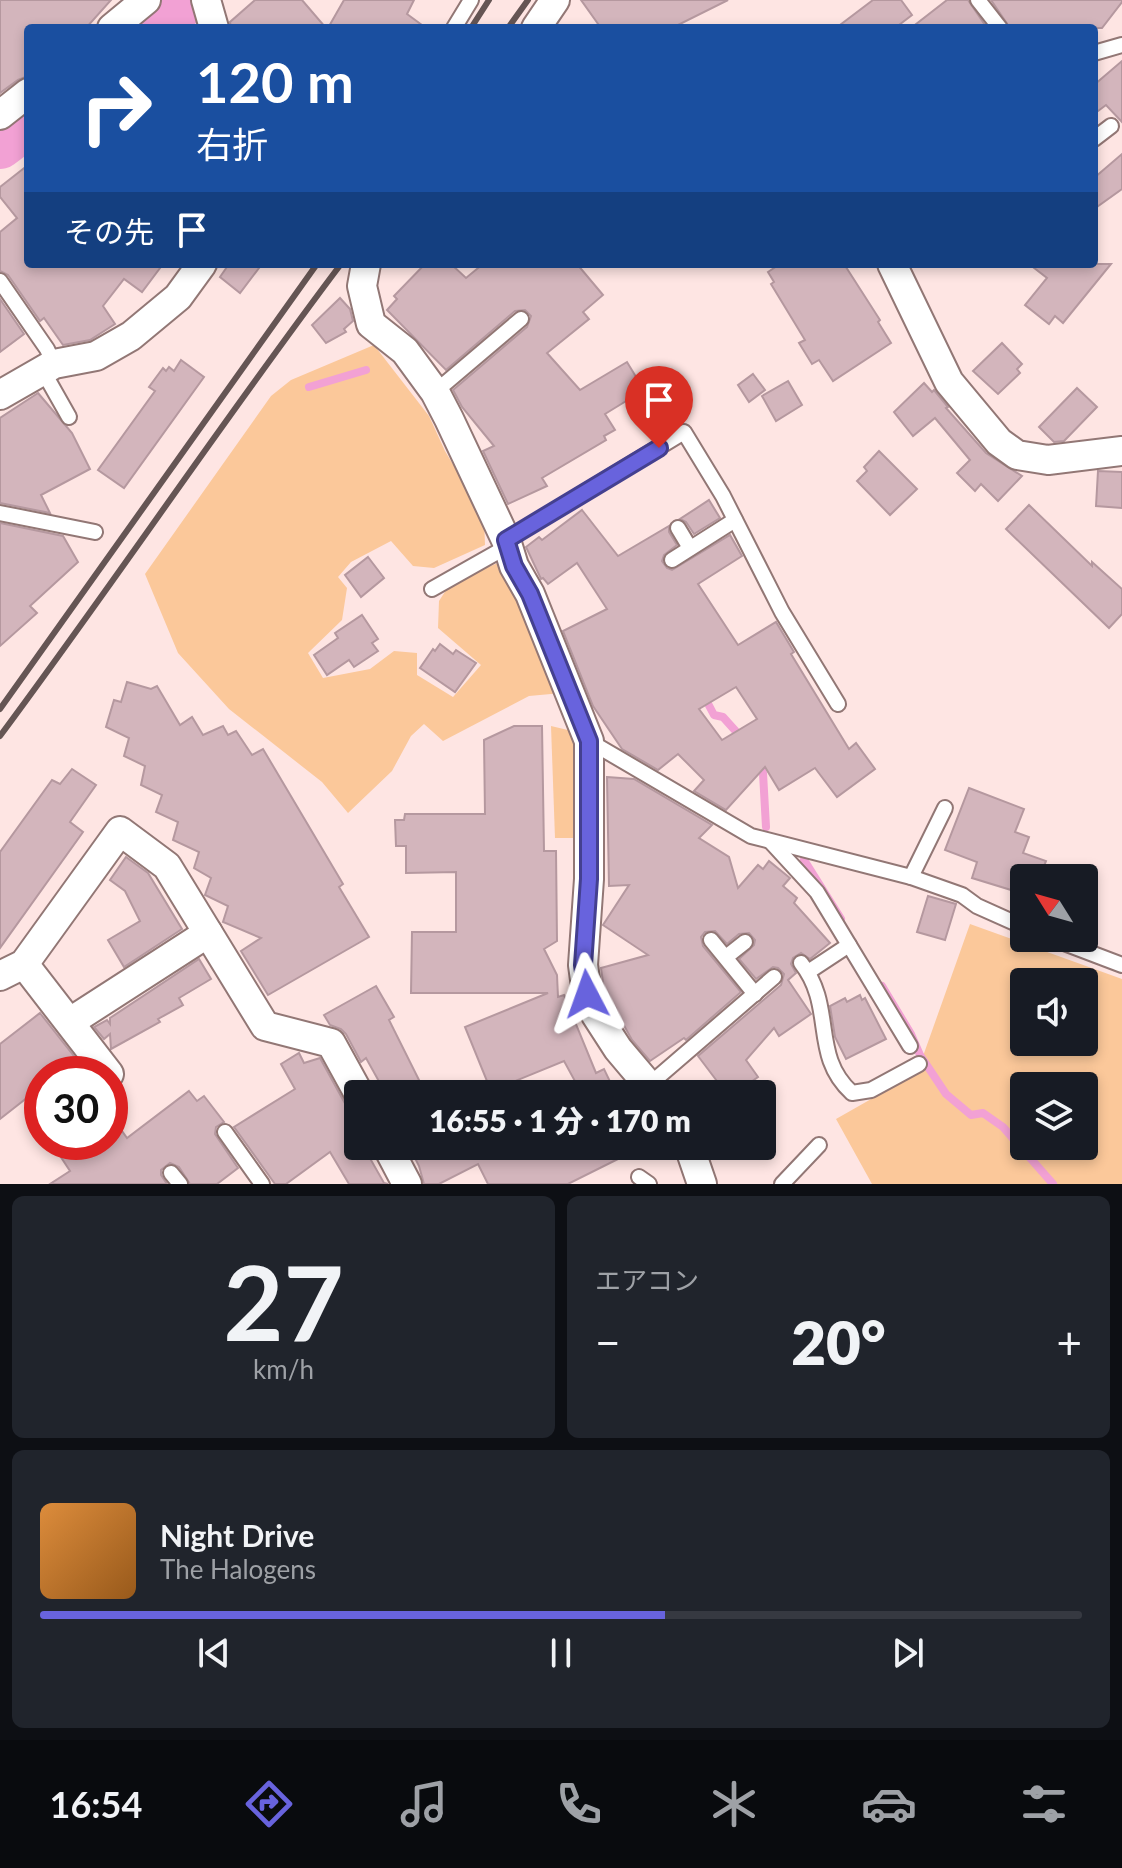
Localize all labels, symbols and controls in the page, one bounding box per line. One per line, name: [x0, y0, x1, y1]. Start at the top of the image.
text: 120 m: [196, 48, 354, 115]
icon: right: [64, 56, 168, 160]
text: 右折: [196, 122, 268, 166]
icon: arrive: [170, 208, 214, 252]
text: その先: [64, 213, 154, 249]
pin: [625, 366, 693, 448]
icon: arrive: [637, 378, 681, 422]
north arrow: [1010, 864, 1098, 952]
map controls: [1010, 864, 1098, 1160]
position arrow: [545, 952, 629, 1036]
button: sound: [1010, 968, 1098, 1056]
speed limit sign: 30: [24, 1056, 128, 1160]
button: layers: [1010, 1072, 1098, 1160]
text: 16:55 · 1 分 · 170 m: [429, 1102, 691, 1138]
text: 27: [223, 1238, 344, 1363]
text: エアコン: [595, 1264, 699, 1296]
text: 20°: [791, 1306, 886, 1378]
text: −: [595, 1316, 621, 1368]
text: +: [1056, 1316, 1082, 1368]
text: km/h: [253, 1353, 314, 1385]
text: Night Drive: [160, 1517, 314, 1553]
text: The Halogens: [160, 1553, 316, 1585]
icon: previous: [192, 1631, 236, 1675]
icon: pause: [539, 1631, 583, 1675]
icon: next: [886, 1631, 930, 1675]
icon: directions: [241, 1776, 297, 1832]
icon: music: [396, 1776, 452, 1832]
icon: phone: [551, 1776, 607, 1832]
icon: climate: [706, 1776, 762, 1832]
icon: car: [861, 1776, 917, 1832]
icon: filters: [1016, 1776, 1072, 1832]
text: 16:54: [50, 1782, 142, 1826]

